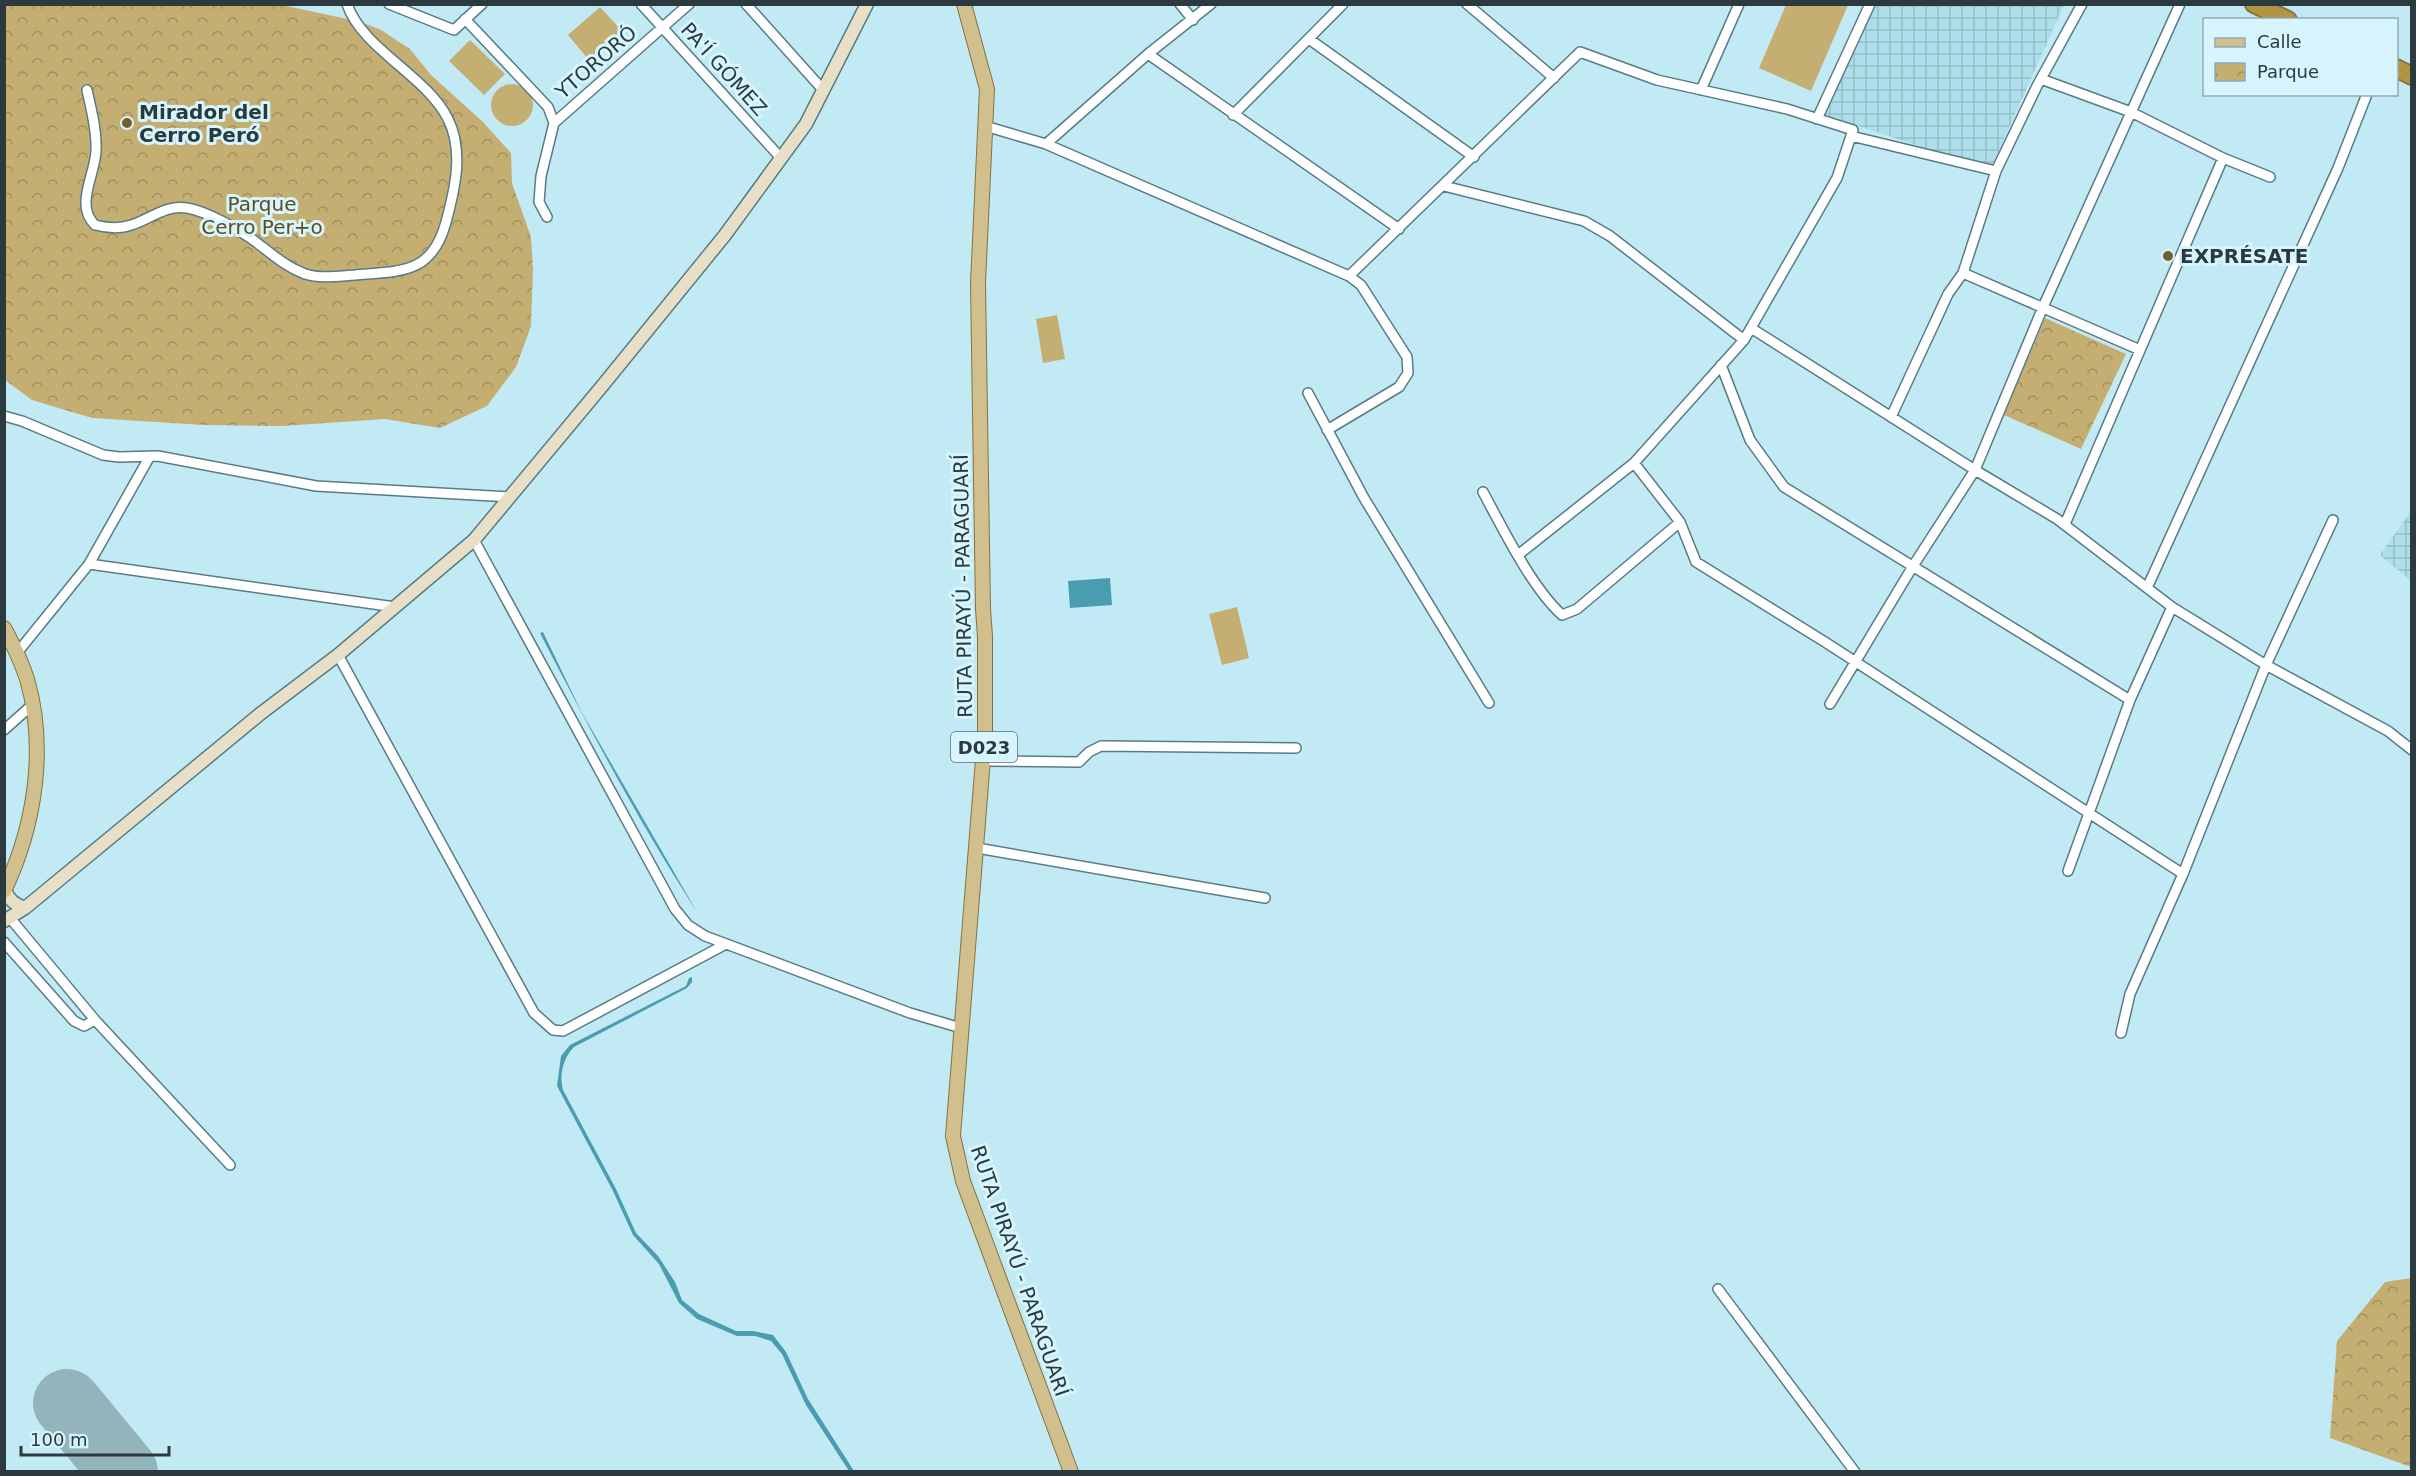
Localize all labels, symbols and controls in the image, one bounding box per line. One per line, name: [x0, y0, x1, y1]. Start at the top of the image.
street label: PA'Í GÓMEZ: [676, 17, 772, 121]
legend: [2203, 18, 2398, 96]
street label: YTORORÓ: [550, 20, 641, 104]
text: Calle: [2257, 31, 2302, 52]
text: Parque: [2257, 61, 2319, 82]
place label: Mirador del Cerro Peró: [139, 100, 269, 147]
marker: Mirador del Cerro Peró: [120, 116, 134, 130]
park label: Parque Cerro Per+o: [201, 192, 323, 239]
place label: EXPRÉSATE: [2180, 244, 2308, 268]
marker: EXPRÉSATE: [2161, 249, 2175, 263]
street label: RUTA PIRAYÚ - PARAGUARÍ: [949, 454, 977, 718]
road number: D023: [951, 732, 1017, 762]
street label: RUTA PIRAYÚ - PARAGUARÍ: [966, 1142, 1074, 1400]
scale bar: [21, 1419, 170, 1457]
text: 100 m: [30, 1429, 88, 1450]

